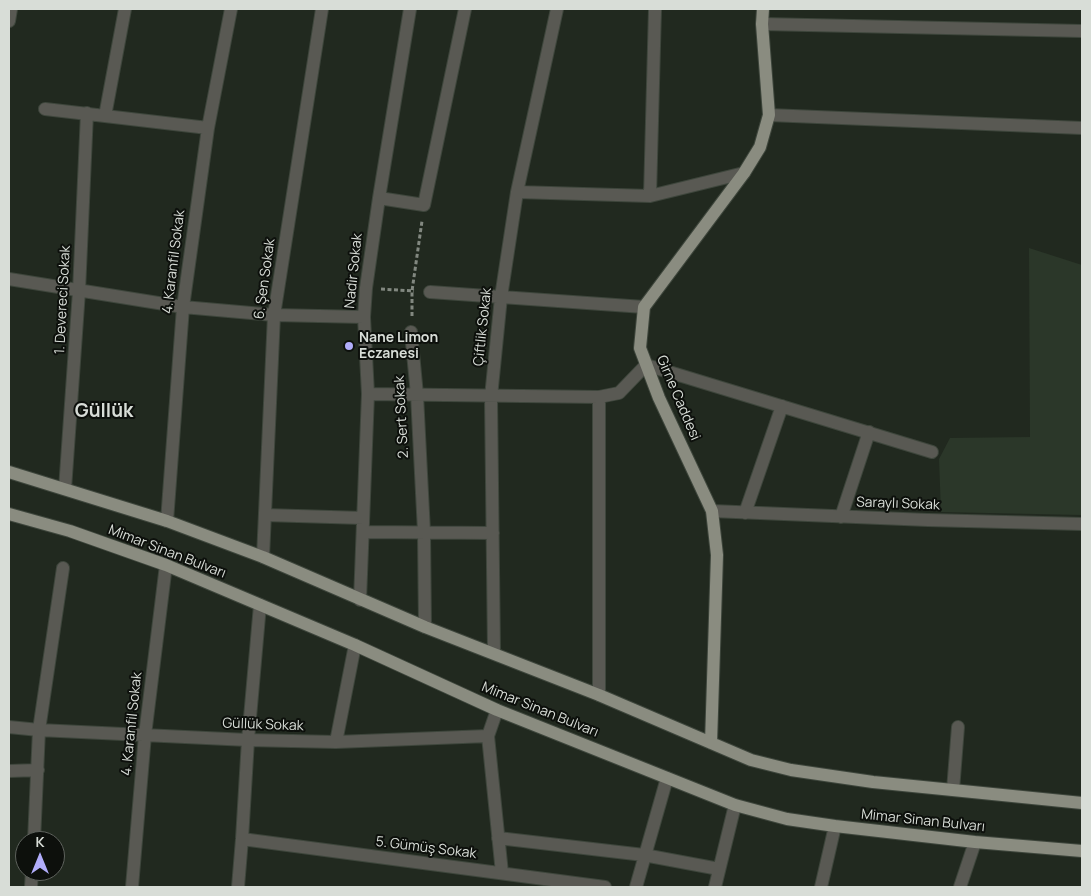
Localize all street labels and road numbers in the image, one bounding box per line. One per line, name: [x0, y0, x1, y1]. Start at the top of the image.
street label: 4. Karanfil Sokak: [159, 209, 189, 315]
street label: Nadir Sokak: [342, 233, 366, 309]
street label: 6. Şen Sokak: [251, 238, 279, 320]
street label: 1. Devereci Sokak: [52, 245, 74, 355]
street label: Çiftlik Sokak: [471, 287, 495, 367]
street label: Girne Caddesi: [653, 353, 703, 443]
street label: 2. Sert Sokak: [391, 375, 413, 459]
street label: Saraylı Sokak: [856, 494, 940, 514]
street label: Mimar Sinan Bulvarı: [106, 522, 228, 582]
street label: 4. Karanfil Sokak: [118, 671, 146, 777]
street label: Mimar Sinan Bulvarı: [479, 679, 601, 741]
street label: Güllük Sokak: [222, 715, 304, 735]
street label: Mimar Sinan Bulvarı: [860, 806, 986, 836]
street label: 5. Gümüş Sokak: [375, 833, 477, 863]

